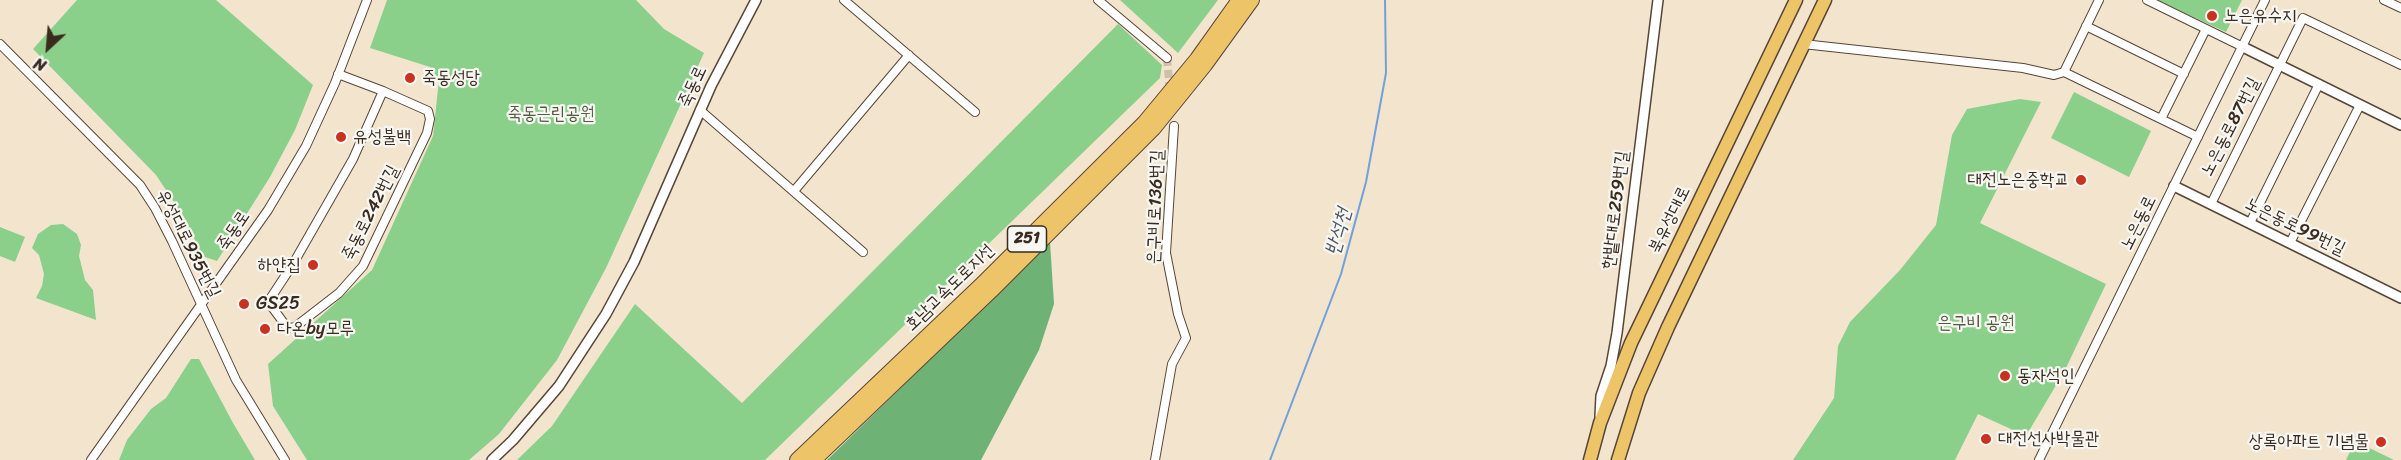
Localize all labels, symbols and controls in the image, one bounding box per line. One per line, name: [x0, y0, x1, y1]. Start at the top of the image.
place label: 노은유수지: [2224, 5, 2296, 27]
marker: 노은유수지: [2205, 9, 2219, 23]
north arrow: [18, 18, 78, 78]
text: N: [29, 49, 51, 80]
street label: 죽동로: [674, 63, 712, 111]
place label: 죽동성당: [422, 67, 480, 89]
marker: 죽동성당: [403, 71, 417, 85]
street label: 노은동로87번길: [2197, 74, 2265, 180]
park label: 죽동근린공원: [508, 103, 594, 125]
place label: 유성불백: [353, 126, 411, 148]
marker: 유성불백: [334, 130, 348, 144]
street label: 은구비로136번길: [1143, 149, 1169, 265]
street label: 한밭대로259번길: [1598, 149, 1634, 271]
street label: 죽동로242번길: [338, 162, 404, 264]
place label: 대전노은중학교: [1968, 169, 2069, 191]
marker: 대전노은중학교: [2074, 173, 2088, 187]
street label: 북유성대로: [1644, 183, 1696, 257]
street label: 유성대로935번길: [151, 186, 225, 302]
street label: 노은동로: [2117, 192, 2161, 254]
street label: 노은동로99번길: [2241, 193, 2349, 261]
water label: 반석천: [1321, 205, 1357, 259]
street label: 죽동로: [213, 207, 255, 255]
road number: 251: [1008, 226, 1046, 252]
street label: 호남고속도로지선: [901, 240, 999, 336]
place label: 하얀집: [258, 254, 301, 276]
marker: 하얀집: [306, 258, 320, 272]
place label: GS25: [256, 293, 300, 315]
marker: GS25: [237, 297, 251, 311]
park label: 은구비 공원: [1937, 312, 2015, 334]
place label: 다온by모루: [277, 318, 354, 340]
marker: 다온by모루: [258, 322, 272, 336]
place label: 동자석인: [2017, 365, 2075, 387]
marker: 동자석인: [1998, 369, 2012, 383]
place label: 대전선사박물관: [1998, 428, 2099, 450]
place label: 상록아파트 기념물: [2248, 431, 2369, 453]
marker: 대전선사박물관: [1979, 432, 1993, 446]
marker: 상록아파트 기념물: [2374, 435, 2388, 449]

